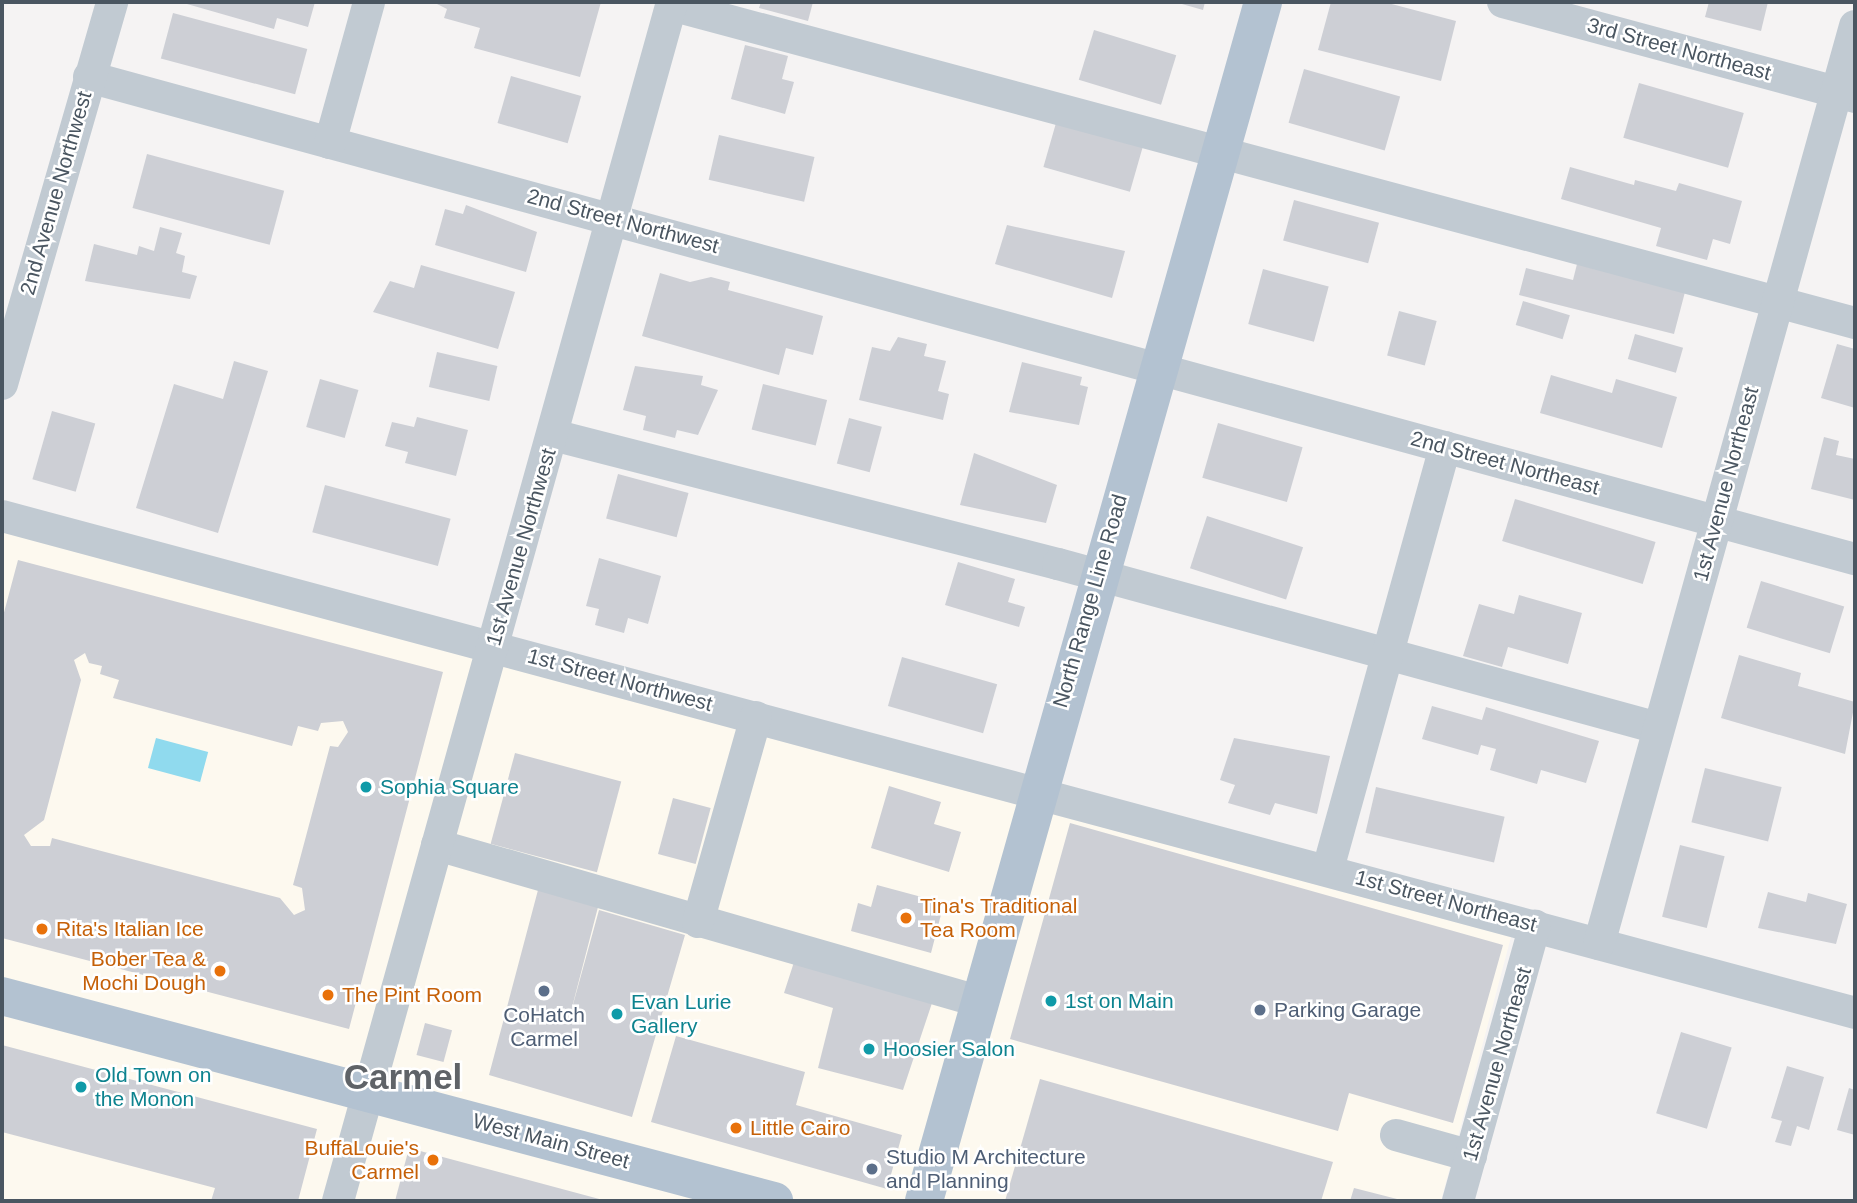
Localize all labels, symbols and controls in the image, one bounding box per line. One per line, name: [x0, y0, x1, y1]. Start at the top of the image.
street label: 3rd Street Northeast: [1584, 12, 1774, 86]
street label: 2nd Avenue Northwest: [15, 88, 97, 298]
street label: 2nd Street Northwest: [524, 183, 722, 259]
street label: 1st Avenue Northeast: [1688, 383, 1764, 585]
street label: 2nd Street Northeast: [1408, 426, 1602, 500]
street label: 1st Avenue Northwest: [481, 445, 561, 649]
street label: North Range Line Road: [1047, 491, 1133, 711]
street label: 1st Street Northwest: [525, 643, 715, 717]
place label: Sophia Square: [380, 774, 519, 800]
marker: Sophia Square: [358, 779, 374, 795]
street label: 1st Street Northeast: [1353, 865, 1539, 937]
place label: Tina's Traditional Tea Room: [920, 893, 1078, 943]
marker: Tina's Traditional Tea Room: [898, 910, 914, 926]
place label: Rita's Italian Ice: [56, 916, 204, 942]
marker: Rita's Italian Ice: [34, 921, 50, 937]
place label: Bober Tea & Mochi Dough: [82, 946, 206, 996]
marker: Bober Tea & Mochi Dough: [212, 963, 228, 979]
street label: 1st Avenue Northeast: [1457, 964, 1537, 1164]
place label: The Pint Room: [342, 982, 482, 1008]
marker: CoHatch Carmel: [536, 983, 552, 999]
marker: The Pint Room: [320, 987, 336, 1003]
place label: 1st on Main: [1065, 988, 1174, 1014]
place label: Evan Lurie Gallery: [631, 989, 731, 1039]
marker: 1st on Main: [1043, 993, 1059, 1009]
place label: Parking Garage: [1274, 997, 1421, 1023]
place label: CoHatch Carmel: [503, 1002, 585, 1052]
marker: Parking Garage: [1252, 1002, 1268, 1018]
marker: Evan Lurie Gallery: [609, 1006, 625, 1022]
place label: Hoosier Salon: [883, 1036, 1015, 1062]
marker: Hoosier Salon: [861, 1041, 877, 1057]
district label: Carmel: [344, 1056, 462, 1098]
place label: Old Town on the Monon: [95, 1062, 212, 1112]
marker: Old Town on the Monon: [73, 1079, 89, 1095]
street label: West Main Street: [470, 1108, 632, 1174]
place label: Little Cairo: [750, 1115, 850, 1141]
marker: Little Cairo: [728, 1120, 744, 1136]
place label: BuffaLouie's Carmel: [304, 1135, 419, 1185]
place label: Studio M Architecture and Planning: [886, 1144, 1087, 1194]
marker: BuffaLouie's Carmel: [425, 1152, 441, 1168]
marker: Studio M Architecture and Planning: [864, 1161, 880, 1177]

